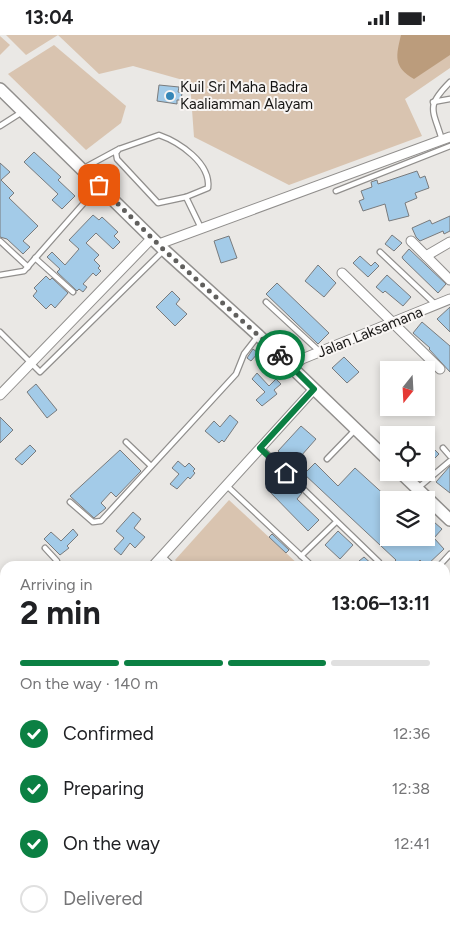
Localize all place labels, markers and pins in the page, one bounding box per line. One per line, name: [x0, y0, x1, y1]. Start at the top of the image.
place label: Kuil Sri Maha Badra Kaaliamman Alayam: [180, 78, 313, 113]
marker: Kuil Sri Maha Badra Kaaliamman Alayam: [164, 90, 176, 102]
pin: [78, 164, 120, 206]
pin: [265, 452, 307, 494]

